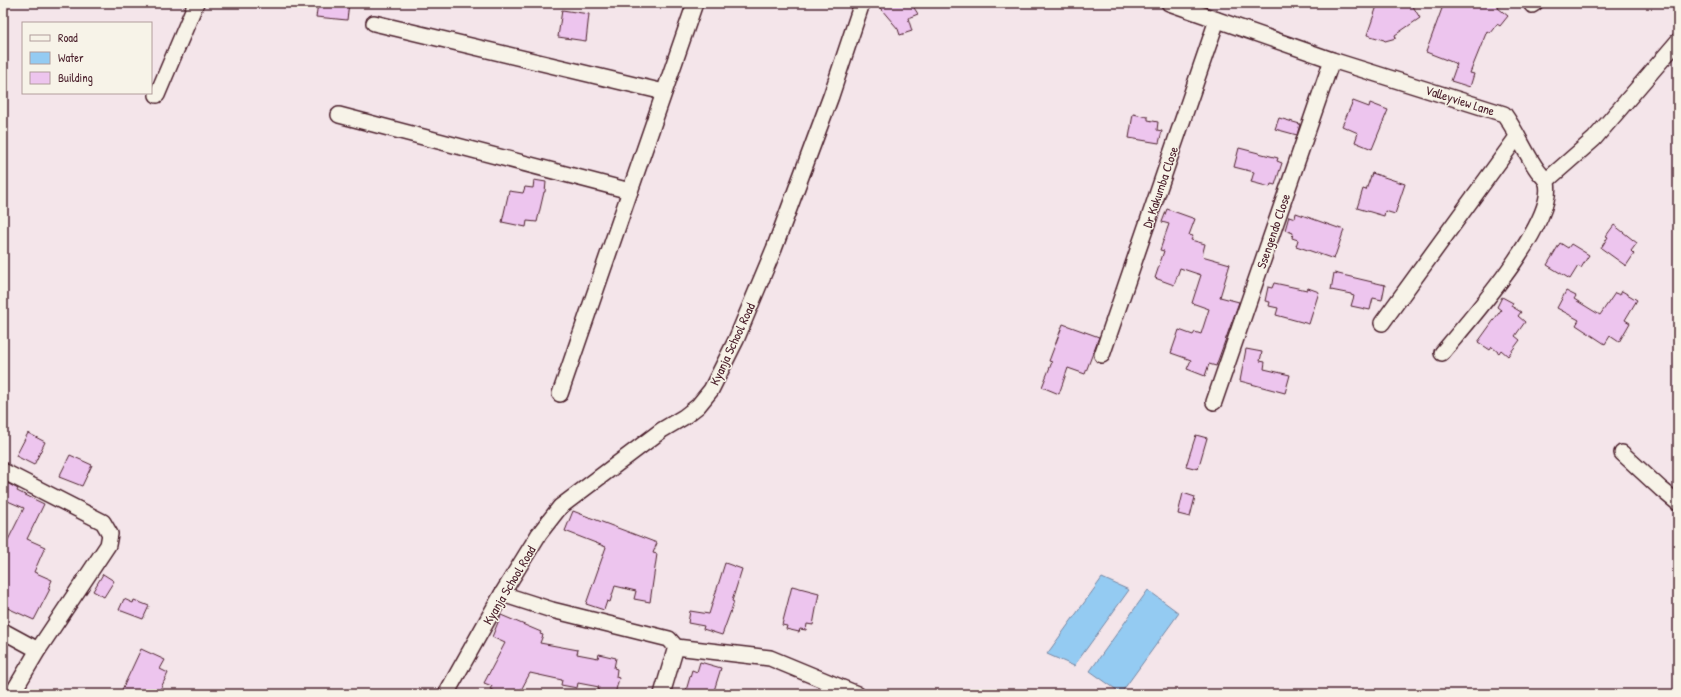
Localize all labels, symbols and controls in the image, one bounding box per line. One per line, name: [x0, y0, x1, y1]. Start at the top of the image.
legend: [22, 22, 152, 94]
text: Road: [58, 29, 78, 46]
text: Water: [58, 49, 84, 66]
text: Building: [58, 69, 93, 86]
street label: Valleyview Lane: [1423, 80, 1497, 120]
street label: Dr Kakumba Close: [1138, 144, 1182, 230]
street label: Ssengendo Close: [1252, 191, 1294, 271]
street label: Kyanja School Road: [705, 300, 759, 388]
street label: Kyanja School Road: [478, 542, 540, 628]

